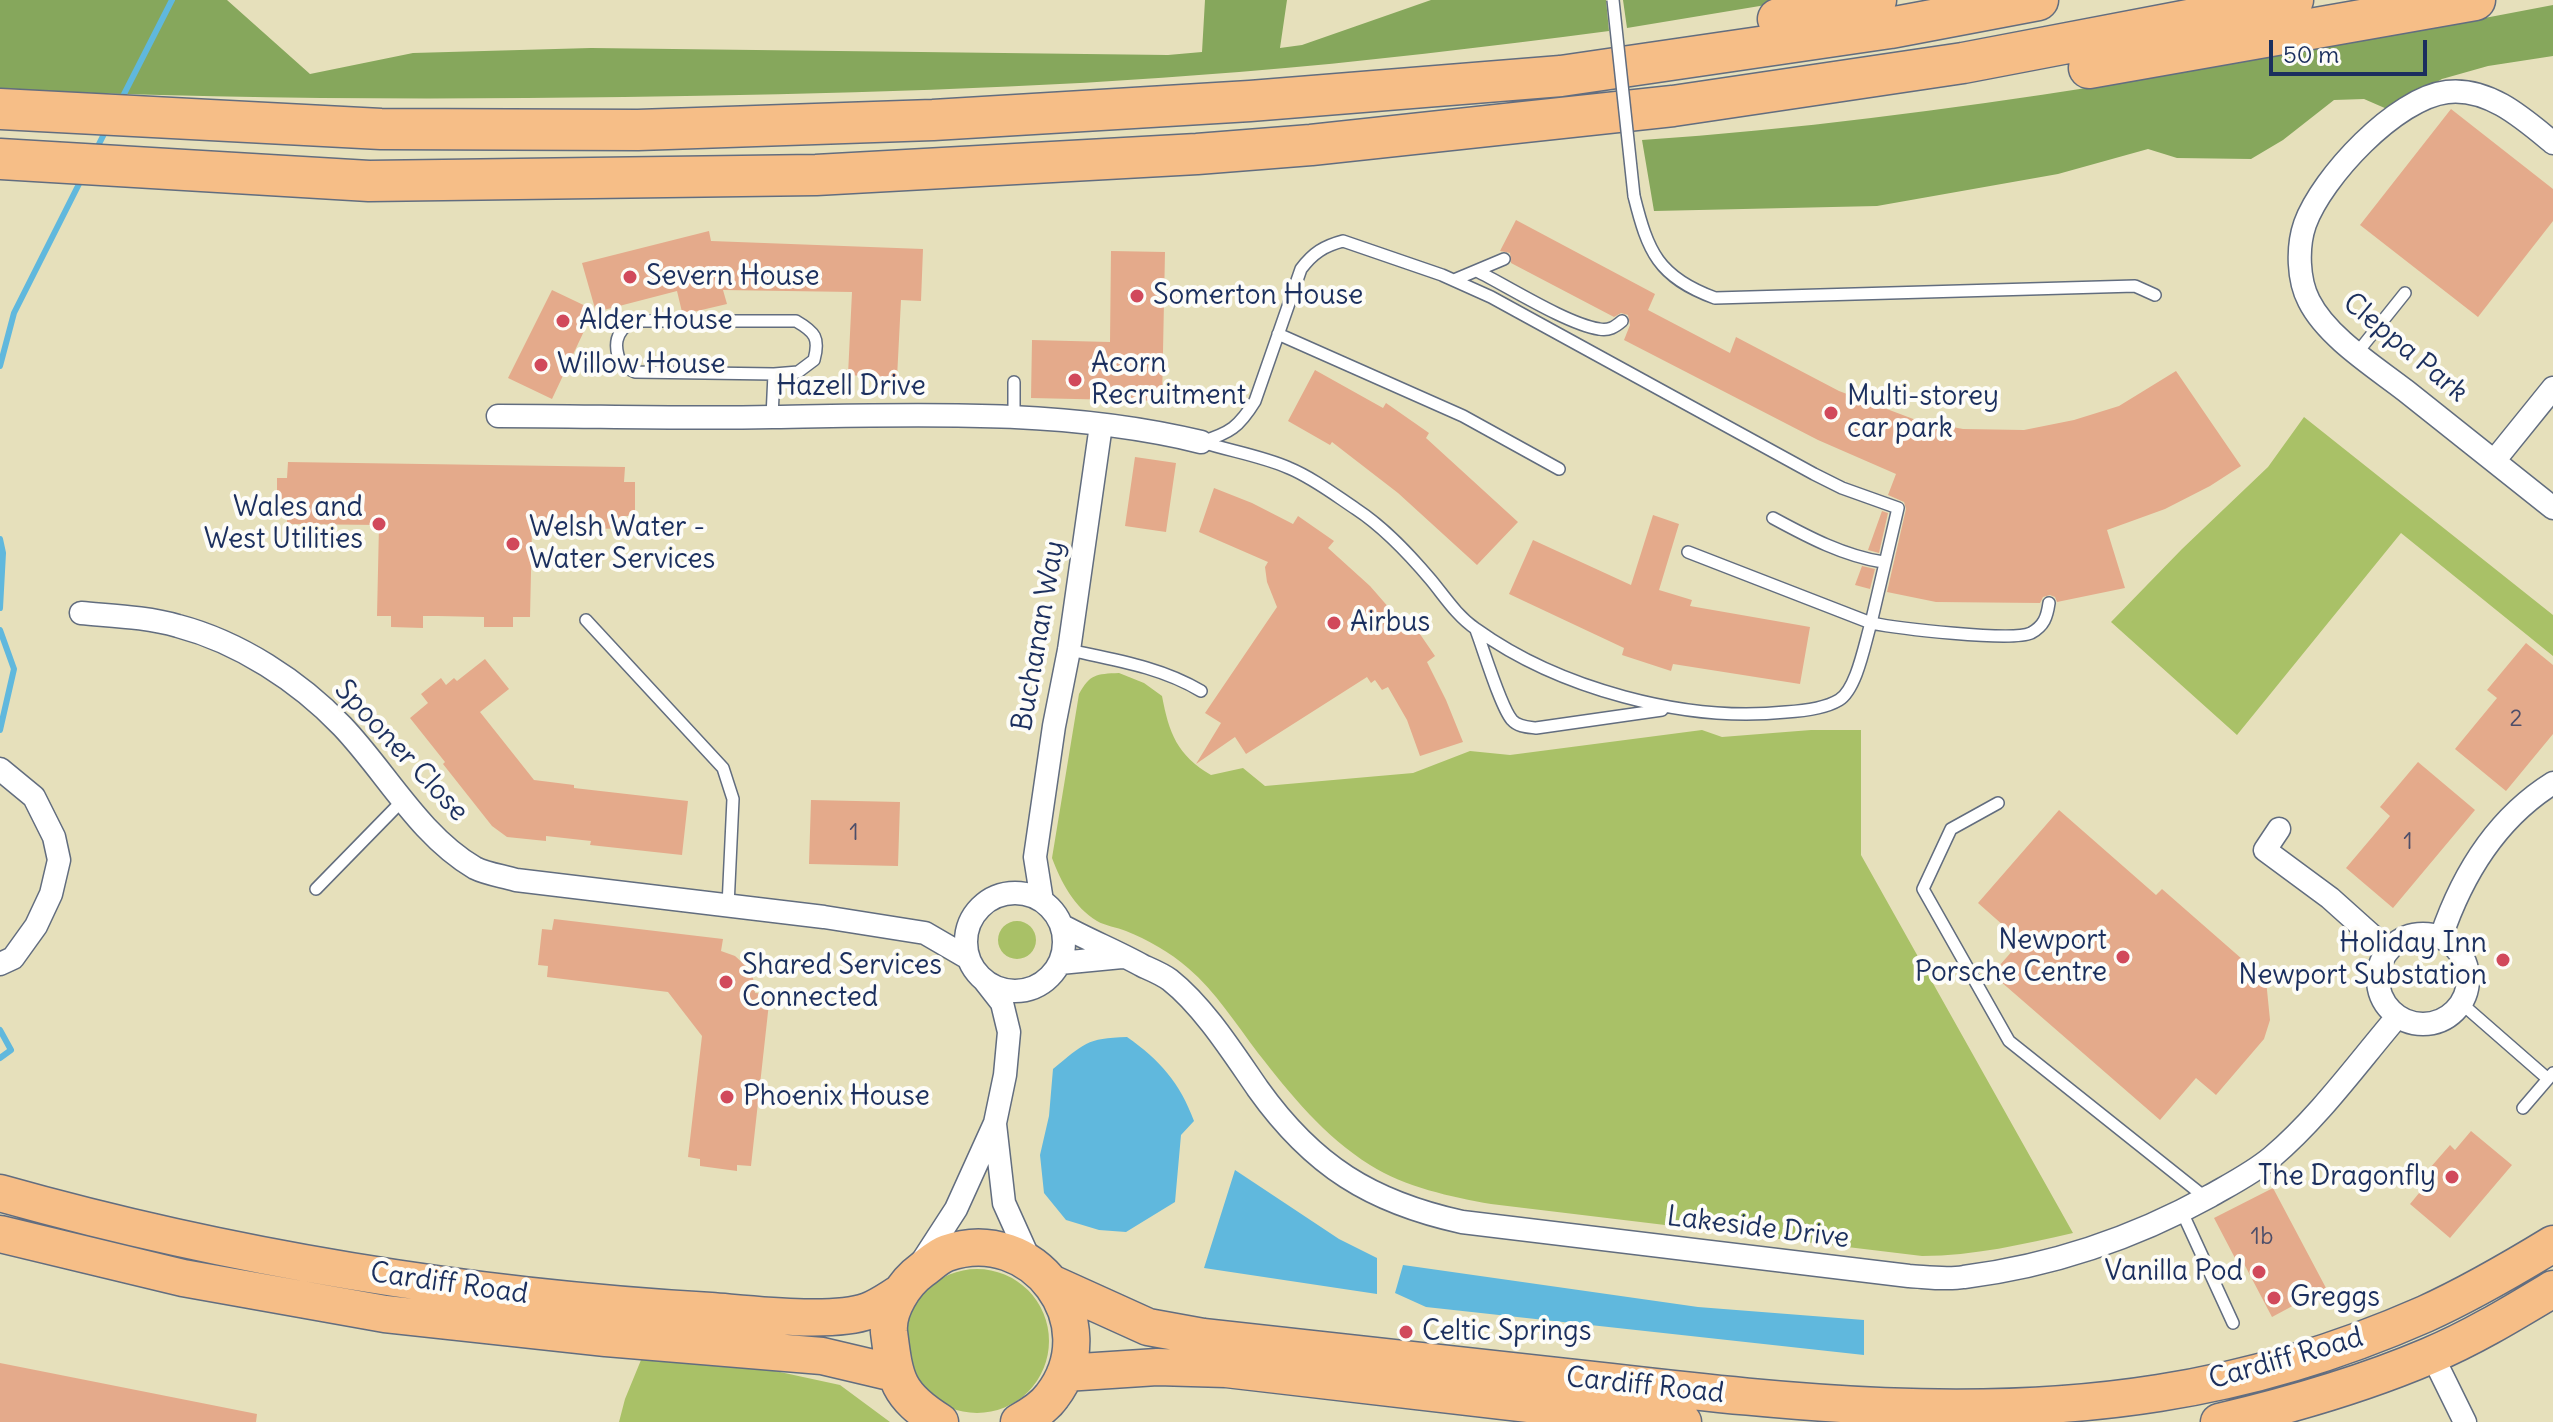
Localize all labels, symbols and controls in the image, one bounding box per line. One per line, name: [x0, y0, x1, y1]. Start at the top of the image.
scale bar: [2273, 24, 2431, 74]
text: 50 m: [2283, 39, 2339, 69]
place label: Severn House: [646, 260, 820, 294]
marker: Severn House: [621, 268, 639, 286]
place label: Somerton House: [1153, 279, 1363, 313]
street label: Cleppa Park: [2336, 286, 2474, 410]
marker: Somerton House: [1128, 287, 1146, 305]
place label: Alder House: [579, 304, 733, 338]
marker: Alder House: [554, 312, 572, 330]
place label: Acorn Recruitment: [1091, 347, 1246, 413]
place label: Willow House: [557, 348, 726, 382]
marker: Willow House: [532, 356, 550, 374]
street label: Hazell Drive: [776, 370, 926, 404]
marker: Acorn Recruitment: [1066, 371, 1084, 389]
place label: Multi-storey car park: [1847, 380, 1999, 446]
marker: Multi-storey car park: [1822, 404, 1840, 422]
place label: Wales and West Utilities: [204, 491, 363, 557]
place label: Welsh Water - Water Services: [529, 511, 715, 577]
marker: Wales and West Utilities: [370, 515, 388, 533]
marker: Welsh Water - Water Services: [504, 535, 522, 553]
street label: Buchanan Way: [1006, 538, 1072, 734]
place label: Airbus: [1350, 606, 1430, 640]
marker: Airbus: [1325, 614, 1343, 632]
street label: Spooner Close: [327, 673, 475, 829]
house number: 2: [2509, 705, 2523, 733]
house number: 1: [849, 819, 859, 847]
house number: 1: [2403, 828, 2413, 856]
place label: Newport Porsche Centre: [1915, 924, 2107, 990]
place label: Holiday Inn Newport Substation: [2238, 927, 2487, 993]
marker: Newport Porsche Centre: [2114, 948, 2132, 966]
place label: Shared Services Connected: [742, 949, 942, 1015]
marker: Holiday Inn Newport Substation: [2494, 951, 2512, 969]
marker: Shared Services Connected: [717, 973, 735, 991]
place label: Phoenix House: [743, 1080, 930, 1114]
marker: Phoenix House: [718, 1088, 736, 1106]
place label: The Dragonfly: [2258, 1160, 2436, 1194]
marker: The Dragonfly: [2443, 1168, 2461, 1186]
street label: Lakeside Drive: [1665, 1200, 1851, 1256]
house number: 1b: [2251, 1223, 2273, 1251]
place label: Vanilla Pod: [2105, 1255, 2243, 1289]
street label: Cardiff Road: [368, 1256, 530, 1312]
marker: Vanilla Pod: [2250, 1263, 2268, 1281]
place label: Greggs: [2290, 1281, 2380, 1315]
marker: Greggs: [2265, 1289, 2283, 1307]
place label: Celtic Springs: [1422, 1315, 1591, 1349]
street label: Cardiff Road: [2205, 1321, 2367, 1397]
marker: Celtic Springs: [1397, 1323, 1415, 1341]
street label: Cardiff Road: [1564, 1361, 1726, 1411]

